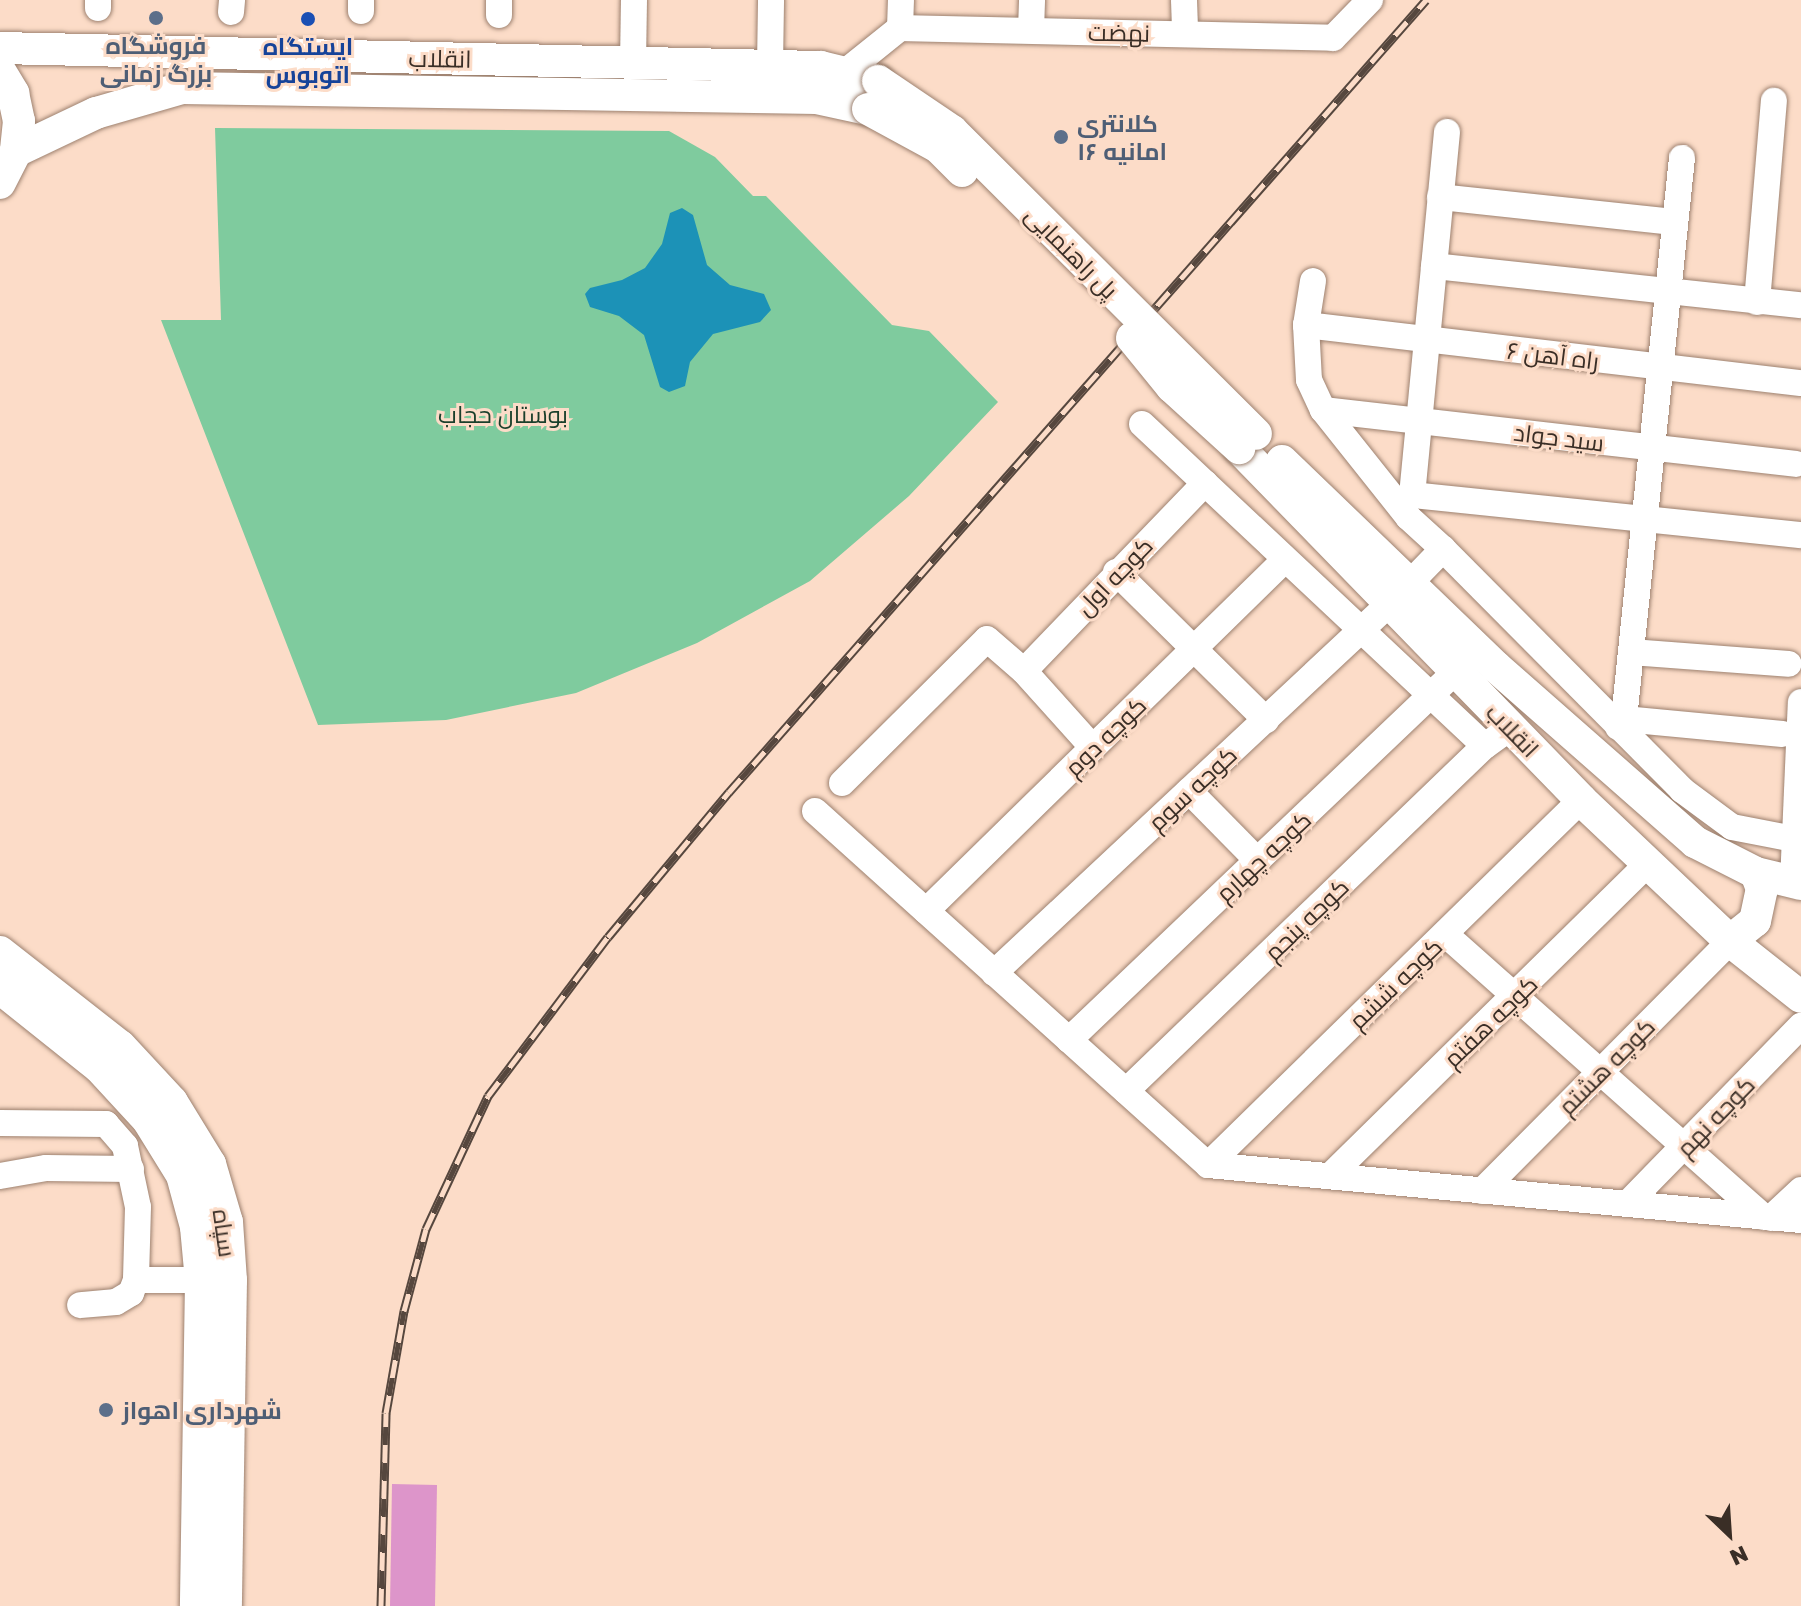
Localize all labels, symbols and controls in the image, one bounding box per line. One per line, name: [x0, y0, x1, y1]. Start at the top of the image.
marker: فروشگاه بزرگ زمانی: [147, 9, 165, 27]
marker: ایستگاه اتوبوس: [299, 10, 317, 28]
street label: نهضت: [1088, 17, 1150, 47]
place label: فروشگاه بزرگ زمانی: [100, 31, 212, 87]
place label: ایستگاه اتوبوس: [263, 32, 353, 88]
street label: انقلاب: [408, 43, 472, 73]
place label: کلانتری ۱۶ امانیه: [1077, 109, 1167, 165]
marker: کلانتری ۱۶ امانیه: [1052, 128, 1070, 146]
street label: پل راهنمایی: [1020, 200, 1124, 304]
street label: راه آهن ۶: [1505, 335, 1601, 375]
park label: بوستان حجاب: [438, 400, 568, 428]
street label: سید جواد: [1512, 417, 1606, 457]
street label: کوچه اول: [1070, 531, 1158, 621]
street label: کوچه دوم: [1058, 690, 1152, 782]
street label: انقلاب: [1481, 697, 1545, 763]
street label: کوچه سوم: [1142, 740, 1242, 836]
street label: کوچه چهارم: [1209, 805, 1317, 907]
street label: کوچه پنجم: [1258, 872, 1354, 966]
street label: کوچه ششم: [1342, 932, 1448, 1034]
street label: کوچه هفتم: [1437, 969, 1543, 1073]
street label: کوچه هشتم: [1552, 1012, 1660, 1120]
street label: کوچه نهم: [1670, 1070, 1760, 1162]
street label: سپاه: [207, 1207, 243, 1259]
place label: شهرداری اهواز: [122, 1396, 282, 1424]
marker: شهرداری اهواز: [97, 1401, 115, 1419]
north arrow: [1689, 1494, 1769, 1574]
text: N: [1726, 1540, 1753, 1572]

